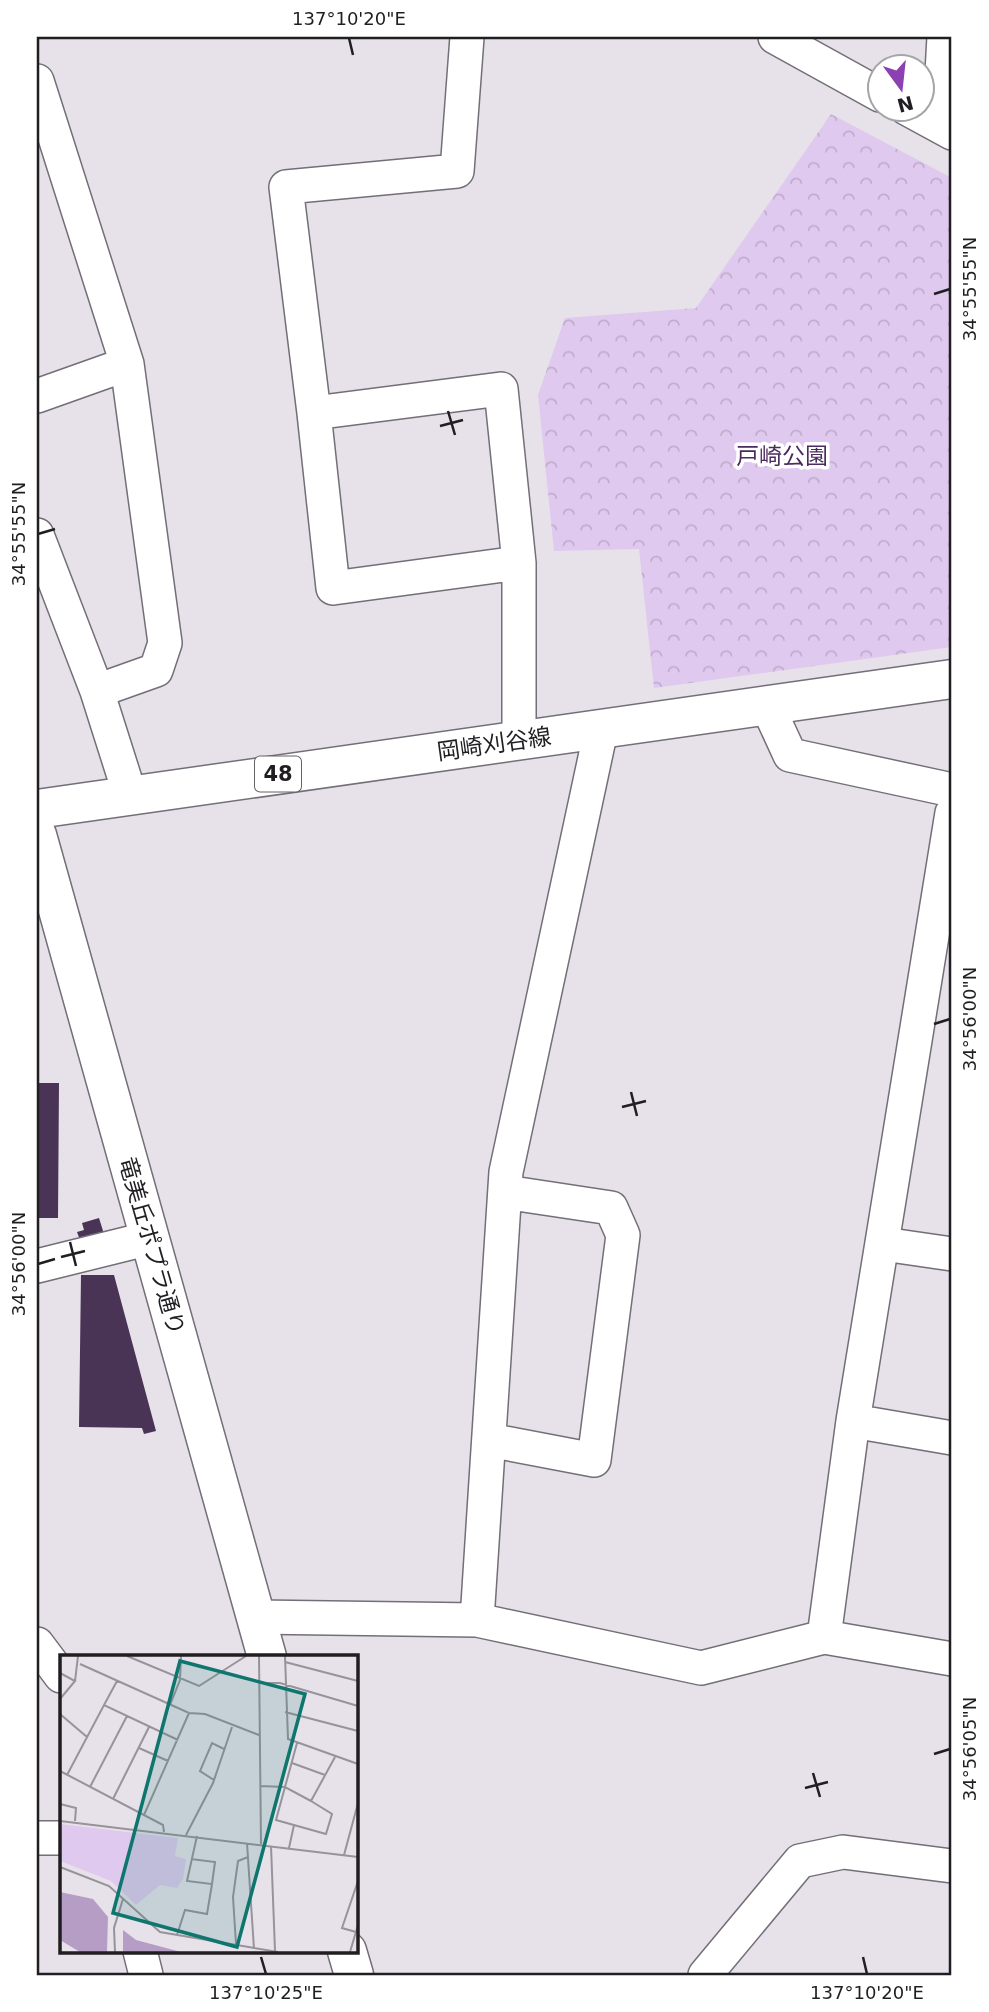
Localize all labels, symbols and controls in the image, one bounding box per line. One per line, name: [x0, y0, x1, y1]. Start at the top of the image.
text: 137°10'20"E: [292, 8, 406, 29]
north arrow: [866, 52, 936, 122]
text: N: [895, 92, 916, 117]
text: 34°55'55"N: [959, 237, 980, 341]
park label: 戸崎公園: [736, 443, 828, 469]
text: 34°55'55"N: [8, 482, 29, 586]
street label: 岡崎刈谷線: [435, 723, 553, 765]
road number: 48: [255, 756, 301, 792]
text: 34°56'00"N: [959, 967, 980, 1071]
street label: 竜美丘ポプラ通り: [114, 1154, 190, 1338]
text: 34°56'00"N: [8, 1212, 29, 1316]
inset map: [60, 1655, 357, 1952]
text: 34°56'05"N: [959, 1697, 980, 1801]
text: 137°10'25"E: [209, 1982, 323, 2003]
text: 137°10'20"E: [810, 1982, 924, 2003]

